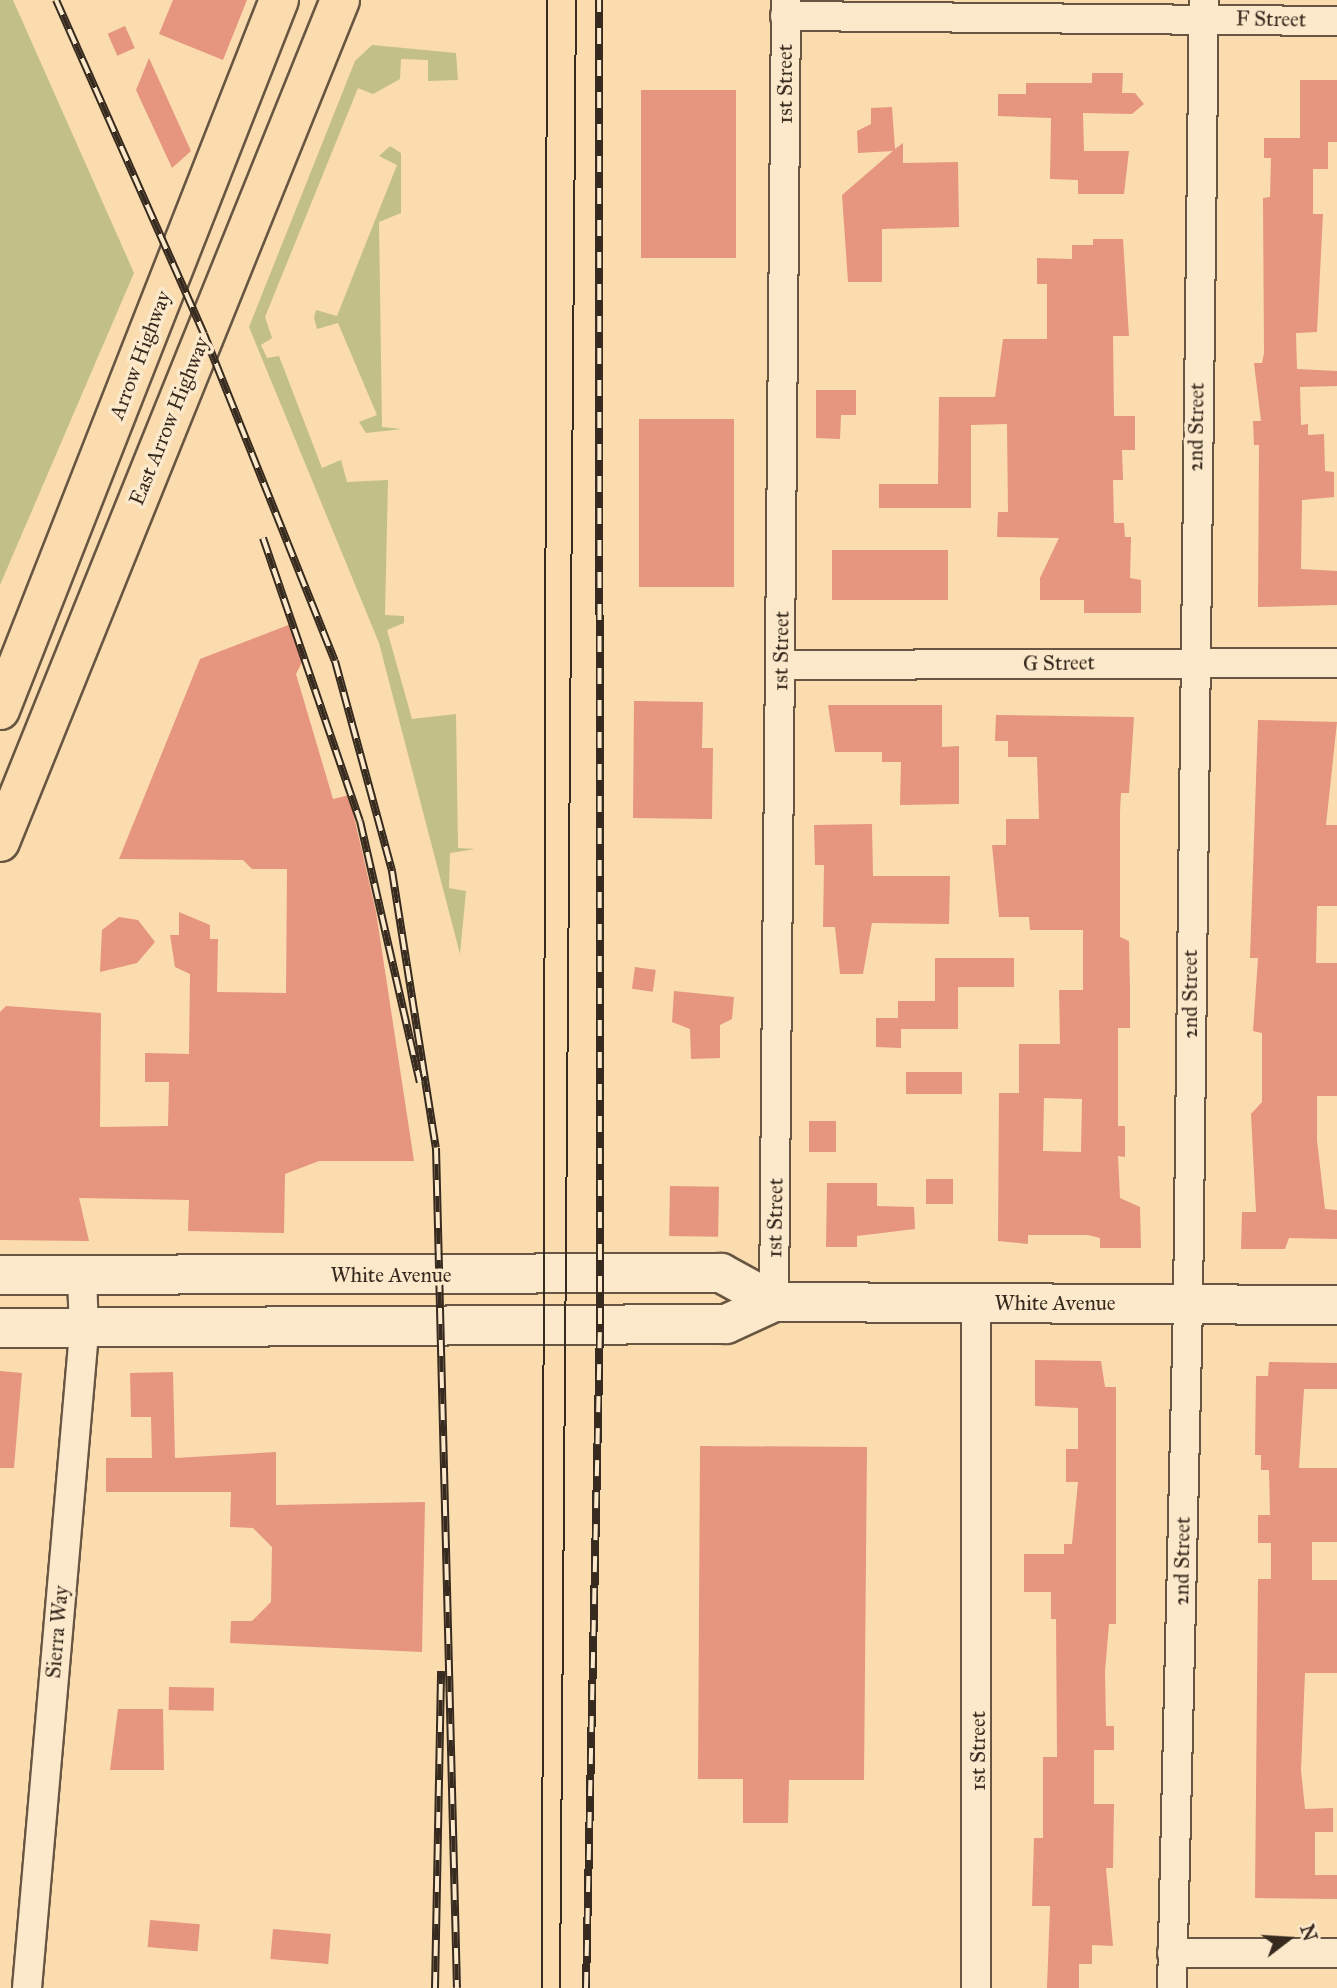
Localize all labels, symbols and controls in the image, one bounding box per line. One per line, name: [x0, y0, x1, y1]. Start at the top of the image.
street label: F Street: [1236, 6, 1306, 32]
street label: 1st Street: [772, 44, 798, 124]
street label: Arrow Highway: [104, 287, 176, 423]
street label: East Arrow Highway: [124, 333, 214, 509]
street label: 2nd Street: [1183, 382, 1209, 472]
street label: 1st Street: [768, 611, 794, 691]
street label: G Street: [1023, 650, 1095, 676]
street label: 2nd Street: [1177, 950, 1203, 1038]
street label: 1st Street: [762, 1178, 788, 1258]
street label: White Avenue: [330, 1262, 452, 1288]
street label: White Avenue: [994, 1290, 1116, 1316]
street label: 2nd Street: [1169, 1516, 1195, 1606]
street label: Sierra Way: [40, 1585, 74, 1679]
street label: 1st Street: [965, 1711, 991, 1791]
north arrow: [1253, 1904, 1323, 1974]
text: N: [1295, 1922, 1322, 1944]

